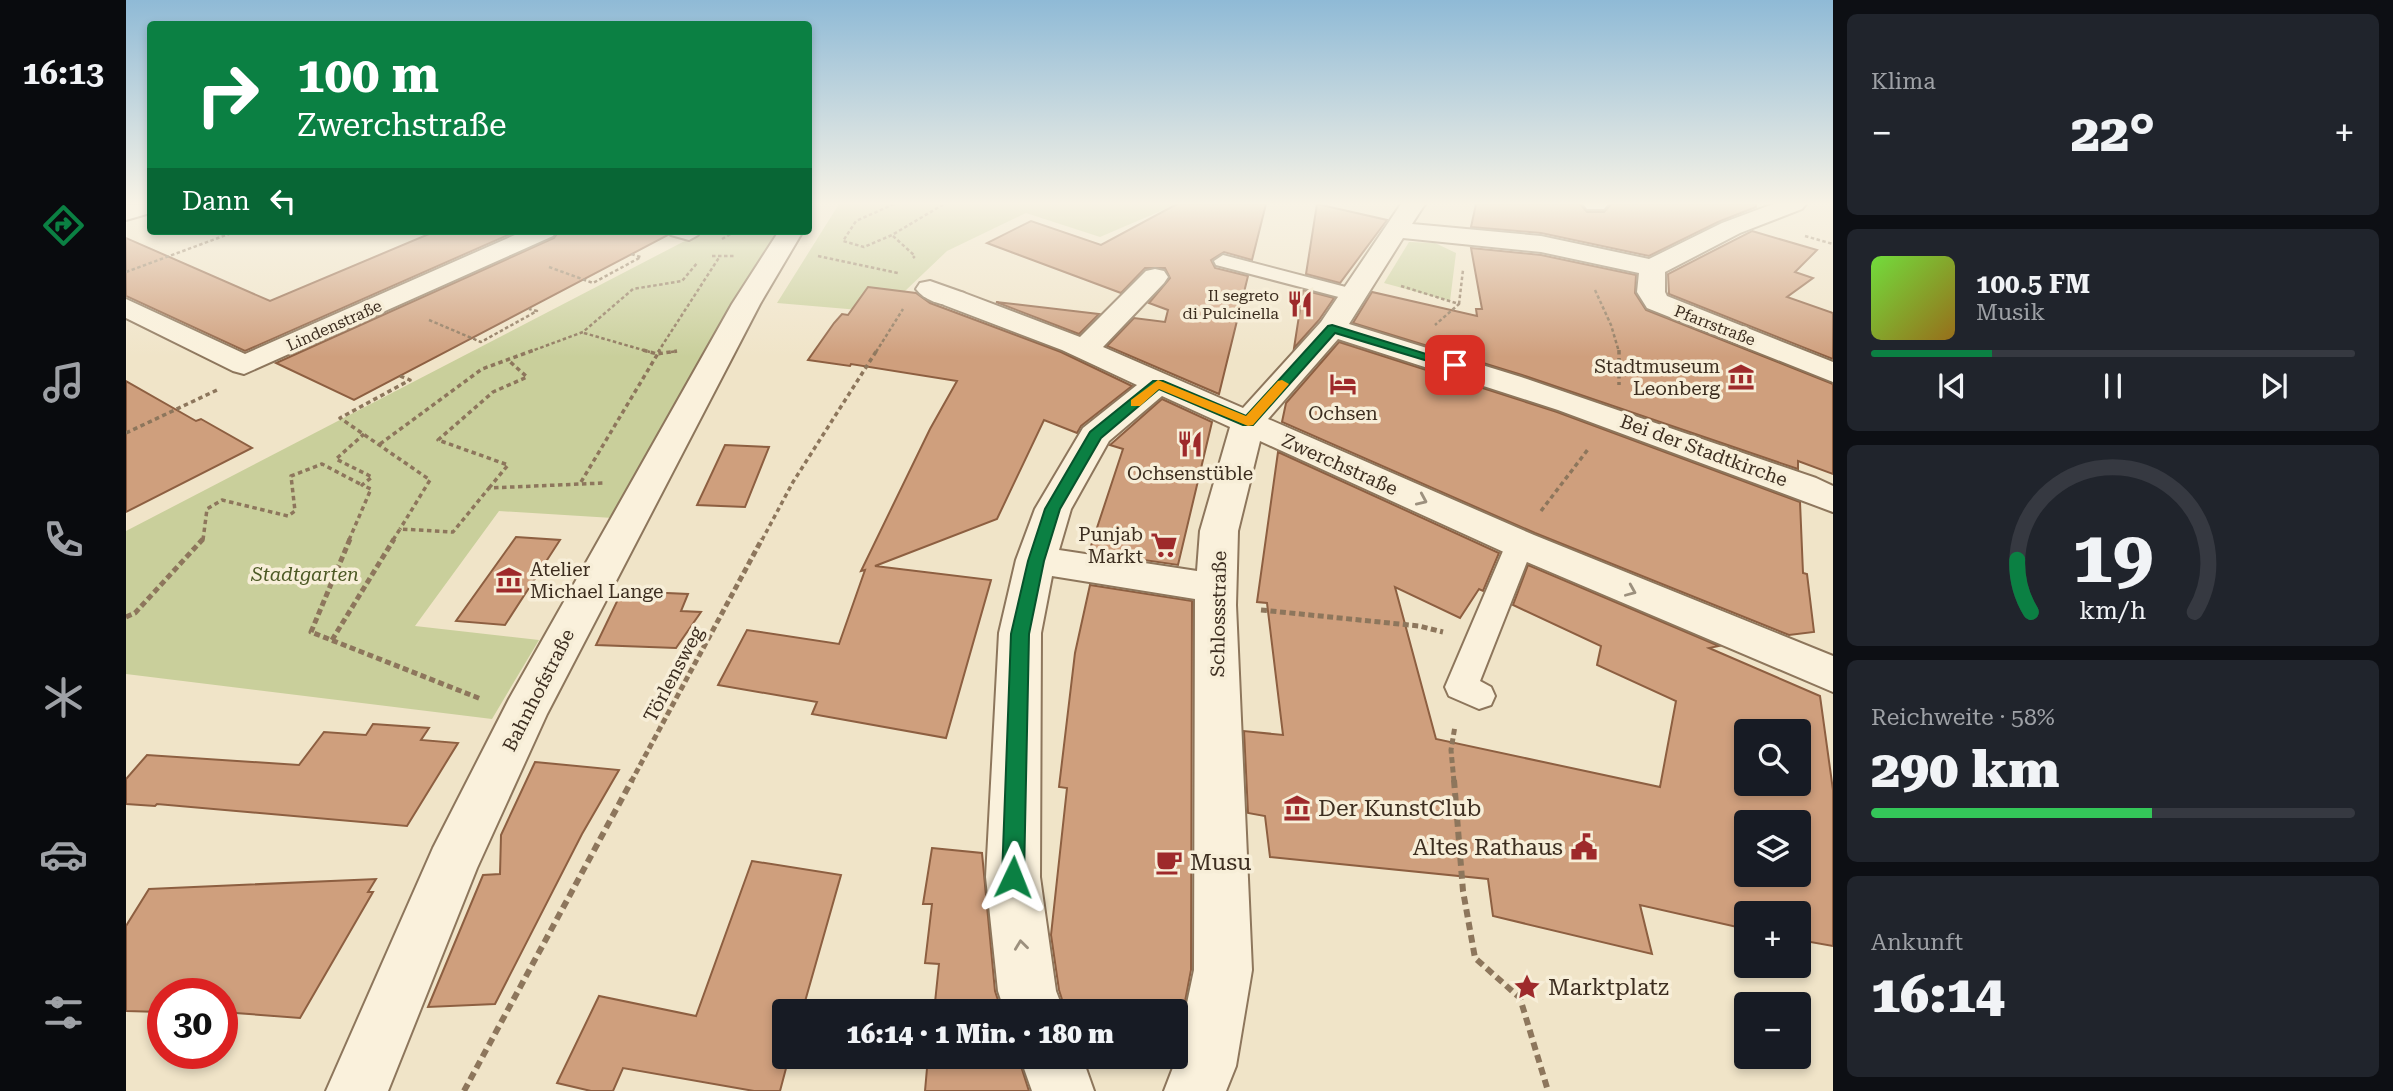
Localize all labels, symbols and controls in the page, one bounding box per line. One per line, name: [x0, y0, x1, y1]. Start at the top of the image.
text: 100 m: [297, 47, 439, 104]
icon: right: [182, 49, 273, 140]
text: 16:13: [22, 54, 104, 92]
text: Klima: [1871, 68, 1936, 95]
text: 22°: [2071, 103, 2155, 164]
text: Zwerchstraße: [297, 106, 507, 144]
text: −: [1871, 111, 1892, 155]
text: +: [2334, 111, 2355, 155]
icon: left: [264, 182, 302, 220]
text: Dann: [182, 186, 250, 216]
icon: directions: [39, 201, 88, 250]
text: 100.5 FM: [1976, 269, 2090, 299]
place label: Il segreto di Pulcinella: [1183, 286, 1279, 323]
restaurant icon: Il segreto di Pulcinella: [1285, 289, 1315, 319]
street label: Lindenstraße: [284, 296, 385, 355]
text: Musik: [1976, 299, 2045, 326]
street label: Pfarrstraße: [1671, 301, 1758, 350]
pin: [1425, 335, 1485, 395]
icon: arrive: [1436, 346, 1474, 384]
place label: Stadtmuseum Leonberg: [1594, 355, 1720, 400]
icon: music: [39, 358, 88, 407]
museum icon: Stadtmuseum Leonberg: [1726, 362, 1756, 392]
icon: previous: [1933, 367, 1971, 405]
icon: pause: [2094, 367, 2132, 405]
icon: next: [2255, 367, 2293, 405]
hotel icon: Ochsen: [1328, 369, 1358, 399]
place label: Ochsen: [1308, 402, 1378, 425]
street label: Bei der Stadtkirche: [1617, 409, 1791, 491]
restaurant icon: Ochsenstüble: [1175, 429, 1205, 459]
street label: Zwerchstraße: [1278, 429, 1401, 500]
place label: Ochsenstüble: [1127, 462, 1253, 485]
one-way arrow: [1415, 492, 1427, 506]
icon: phone: [39, 515, 88, 564]
text: 19: [2072, 515, 2154, 600]
place label: Punjab Markt: [1078, 523, 1143, 568]
supermarket icon: Punjab Markt: [1149, 530, 1179, 560]
street label: Schlossstraße: [1206, 551, 1231, 677]
place label: Atelier Michael Lange: [530, 558, 663, 603]
park label: Stadtgarten: [250, 563, 359, 586]
museum icon: Atelier Michael Lange: [494, 565, 524, 595]
one-way arrow: [1624, 582, 1636, 596]
text: km/h: [2080, 595, 2146, 624]
street label: Törlensweg: [639, 622, 708, 726]
street label: Bahnhofstraße: [498, 625, 579, 755]
icon: climate: [39, 673, 88, 722]
text: Reichweite · 58%: [1871, 704, 2055, 731]
map controls: [1734, 719, 1811, 1069]
button: search: [1734, 719, 1811, 796]
text: 290 km: [1871, 739, 2059, 800]
museum icon: Der KunstClub: [1282, 793, 1312, 823]
place label: Der KunstClub: [1318, 795, 1481, 822]
button: layers: [1734, 810, 1811, 887]
icon: car: [39, 830, 88, 879]
public building icon: Altes Rathaus: [1569, 832, 1599, 862]
place label: Altes Rathaus: [1413, 834, 1563, 861]
position arrow: [976, 840, 1050, 914]
cafe icon: Musu: [1154, 847, 1184, 877]
place label: Musu: [1190, 849, 1251, 876]
button: +: [1734, 901, 1811, 978]
text: Ankunft: [1871, 929, 1963, 956]
one-way arrow: [1014, 939, 1029, 951]
text: 16:14: [1871, 964, 2005, 1025]
place icon: Marktplatz: [1512, 972, 1542, 1002]
place label: Marktplatz: [1548, 974, 1669, 1001]
speed limit sign: 30: [147, 978, 238, 1069]
icon: filters: [39, 988, 88, 1037]
button: −: [1734, 992, 1811, 1069]
text: 16:14 · 1 Min. · 180 m: [846, 1019, 1114, 1049]

